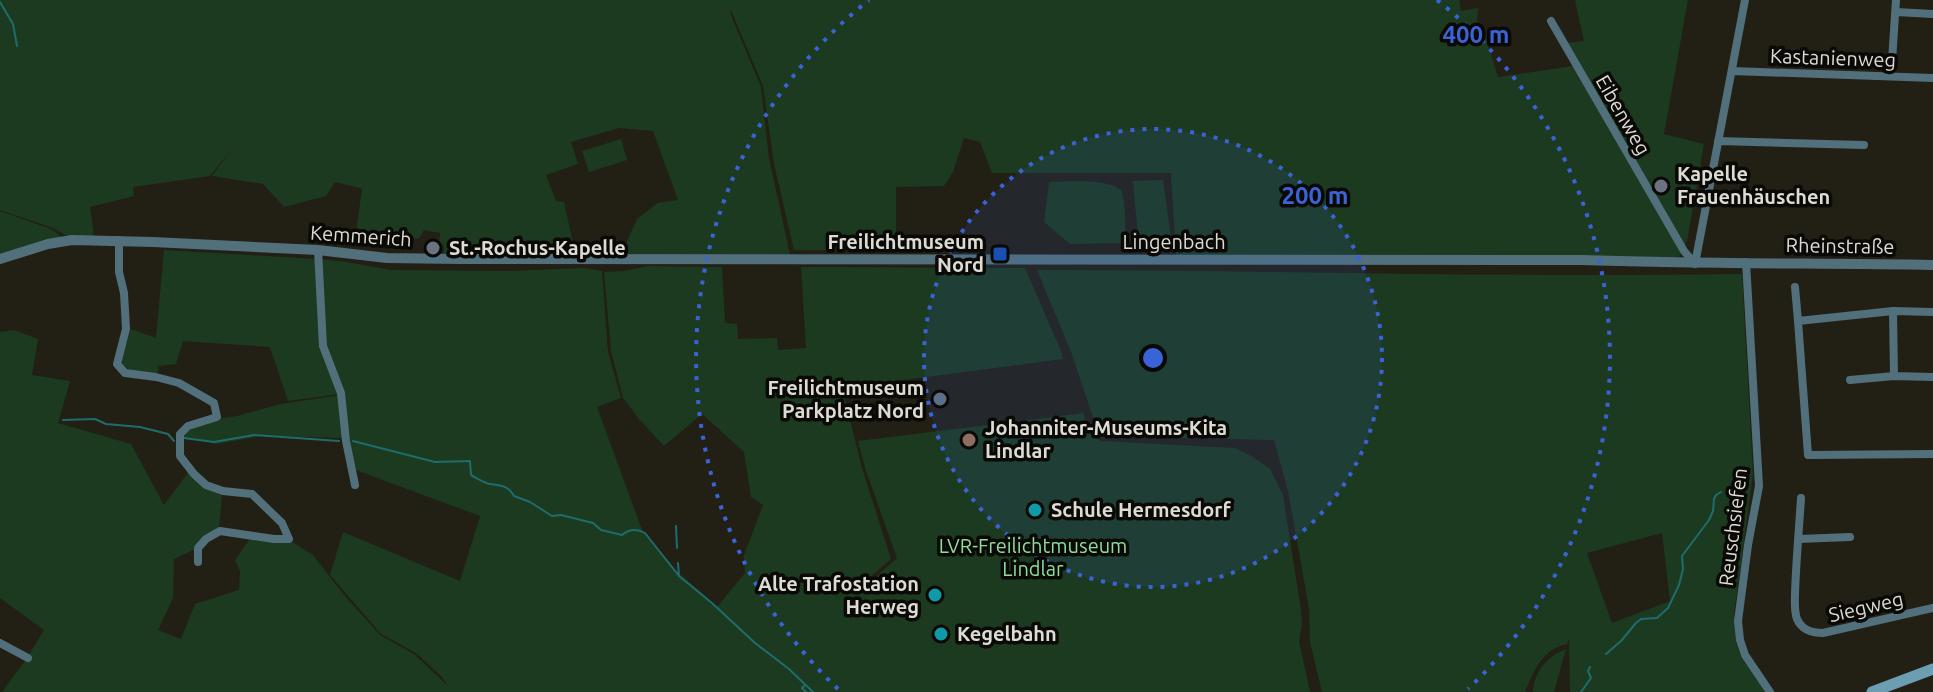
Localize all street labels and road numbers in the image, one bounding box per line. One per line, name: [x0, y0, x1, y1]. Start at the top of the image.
street label: Kastanienweg: [1770, 44, 1896, 71]
street label: Eibenweg: [1591, 71, 1655, 159]
street label: Kemmerich: [310, 220, 413, 251]
street label: Lingenbach: [1122, 230, 1226, 253]
street label: Rheinstraße: [1785, 233, 1895, 258]
street label: Reuschsiefen: [1714, 467, 1751, 587]
street label: Siegweg: [1826, 587, 1905, 626]

